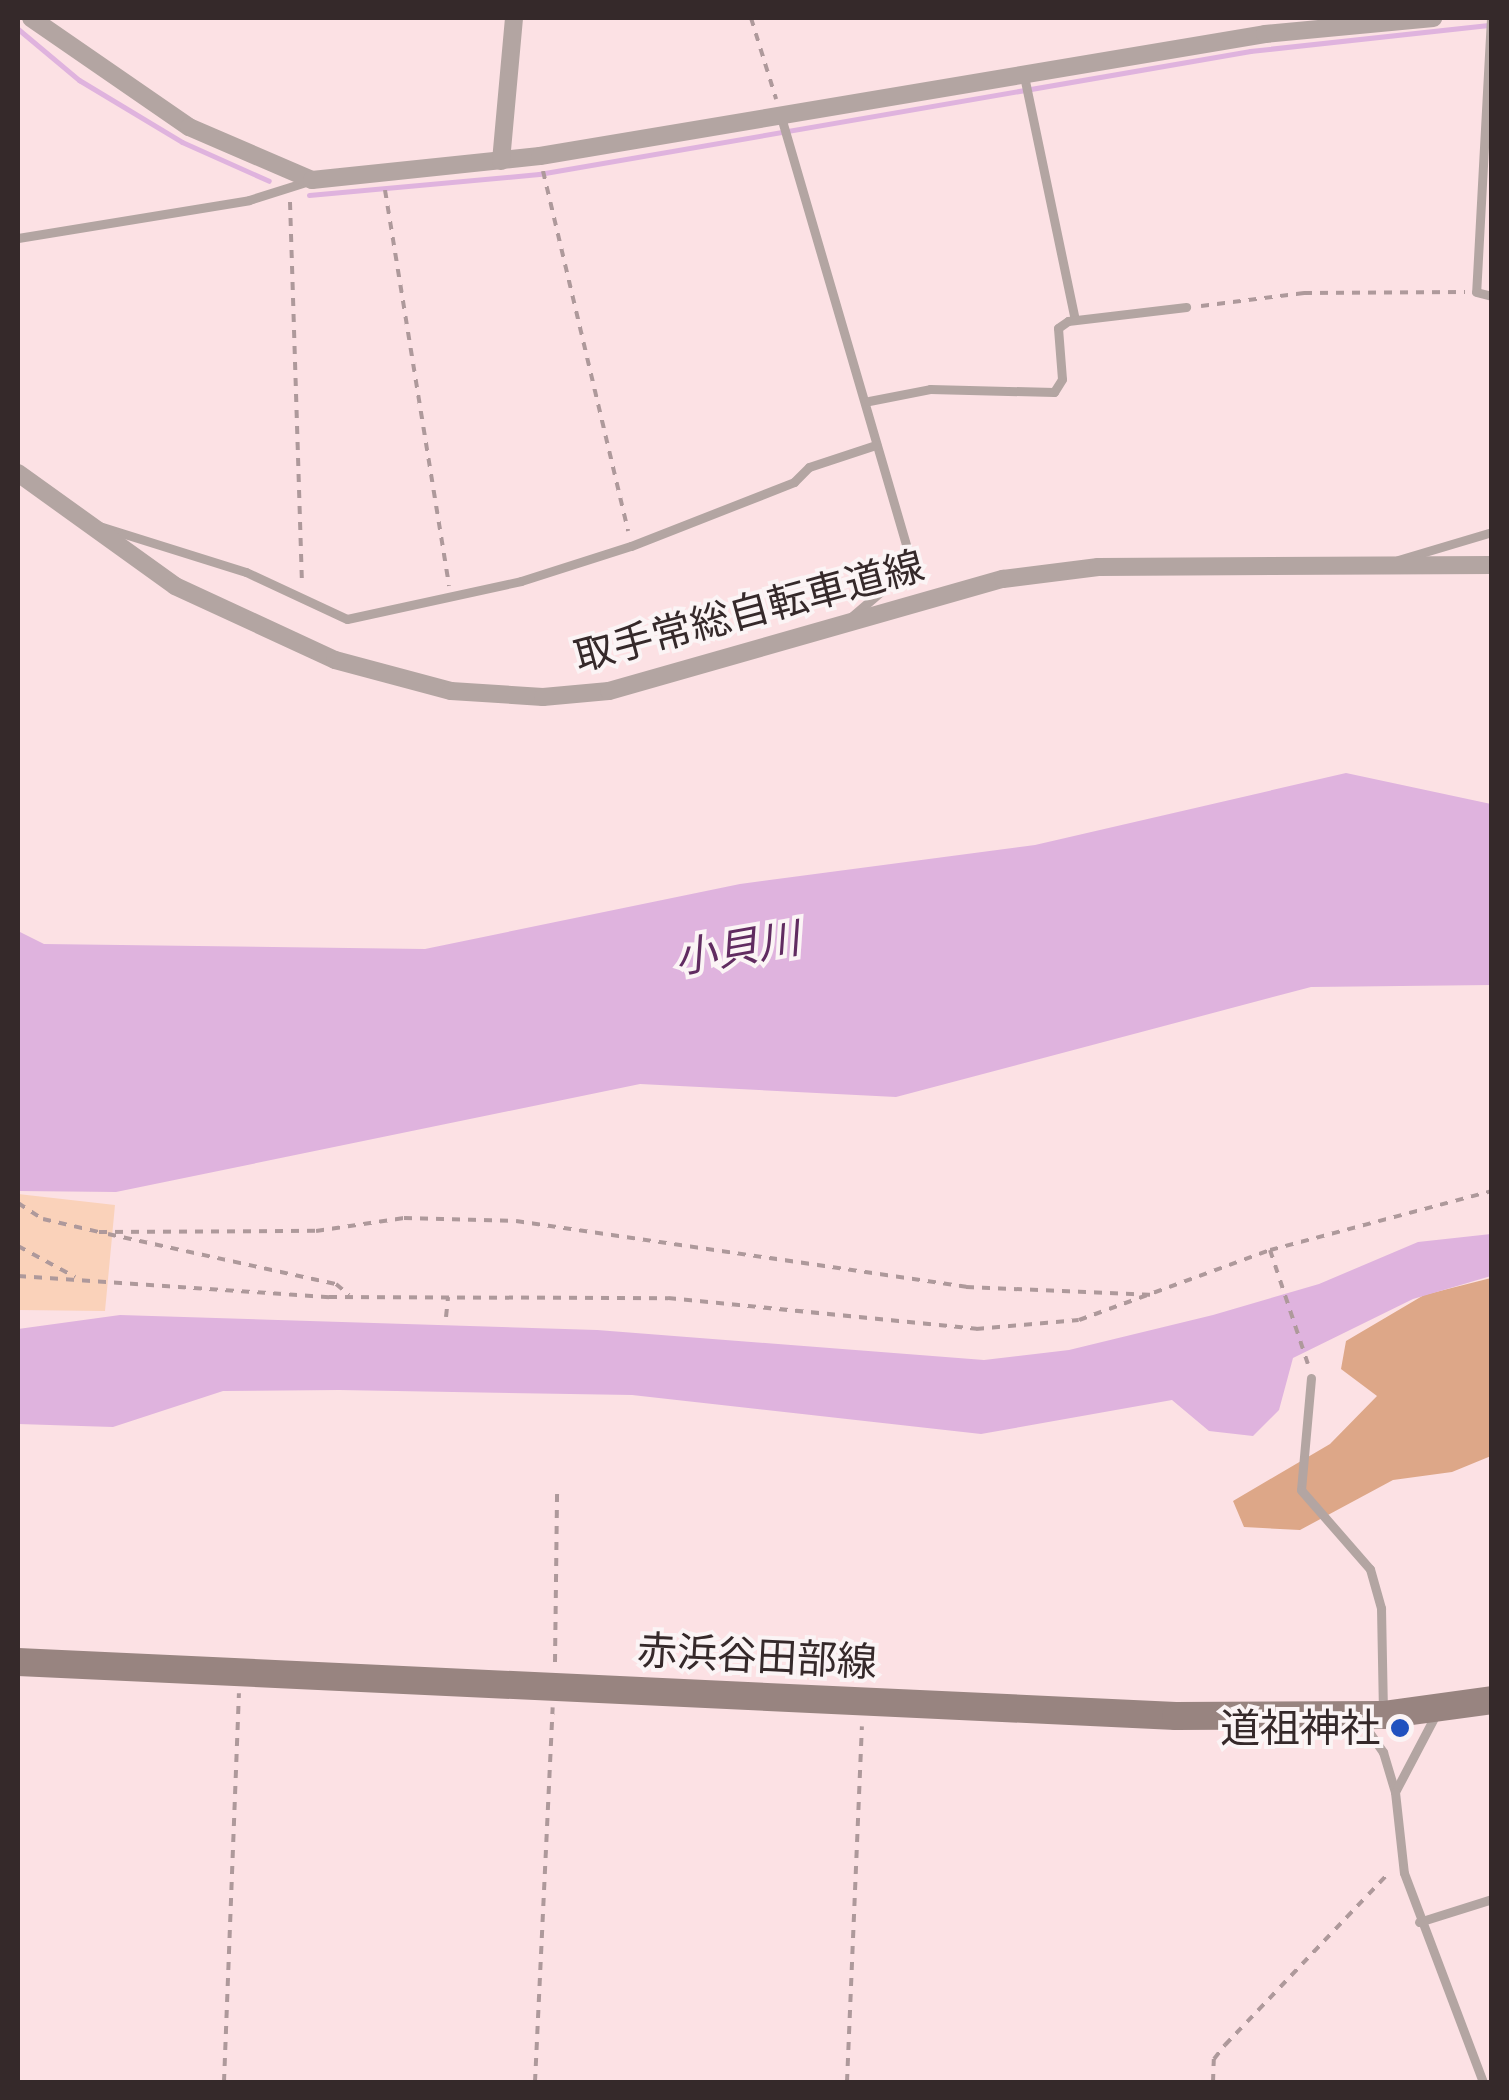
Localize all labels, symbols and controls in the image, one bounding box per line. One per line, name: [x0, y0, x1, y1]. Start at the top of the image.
street label: 取手常総自転車道線: [569, 541, 929, 681]
water label: 小貝川: [671, 913, 803, 985]
street label: 赤浜谷田部線: [636, 1626, 878, 1686]
place label: 道祖神社: [1220, 1704, 1380, 1752]
marker: 道祖神社: [1389, 1717, 1411, 1739]

